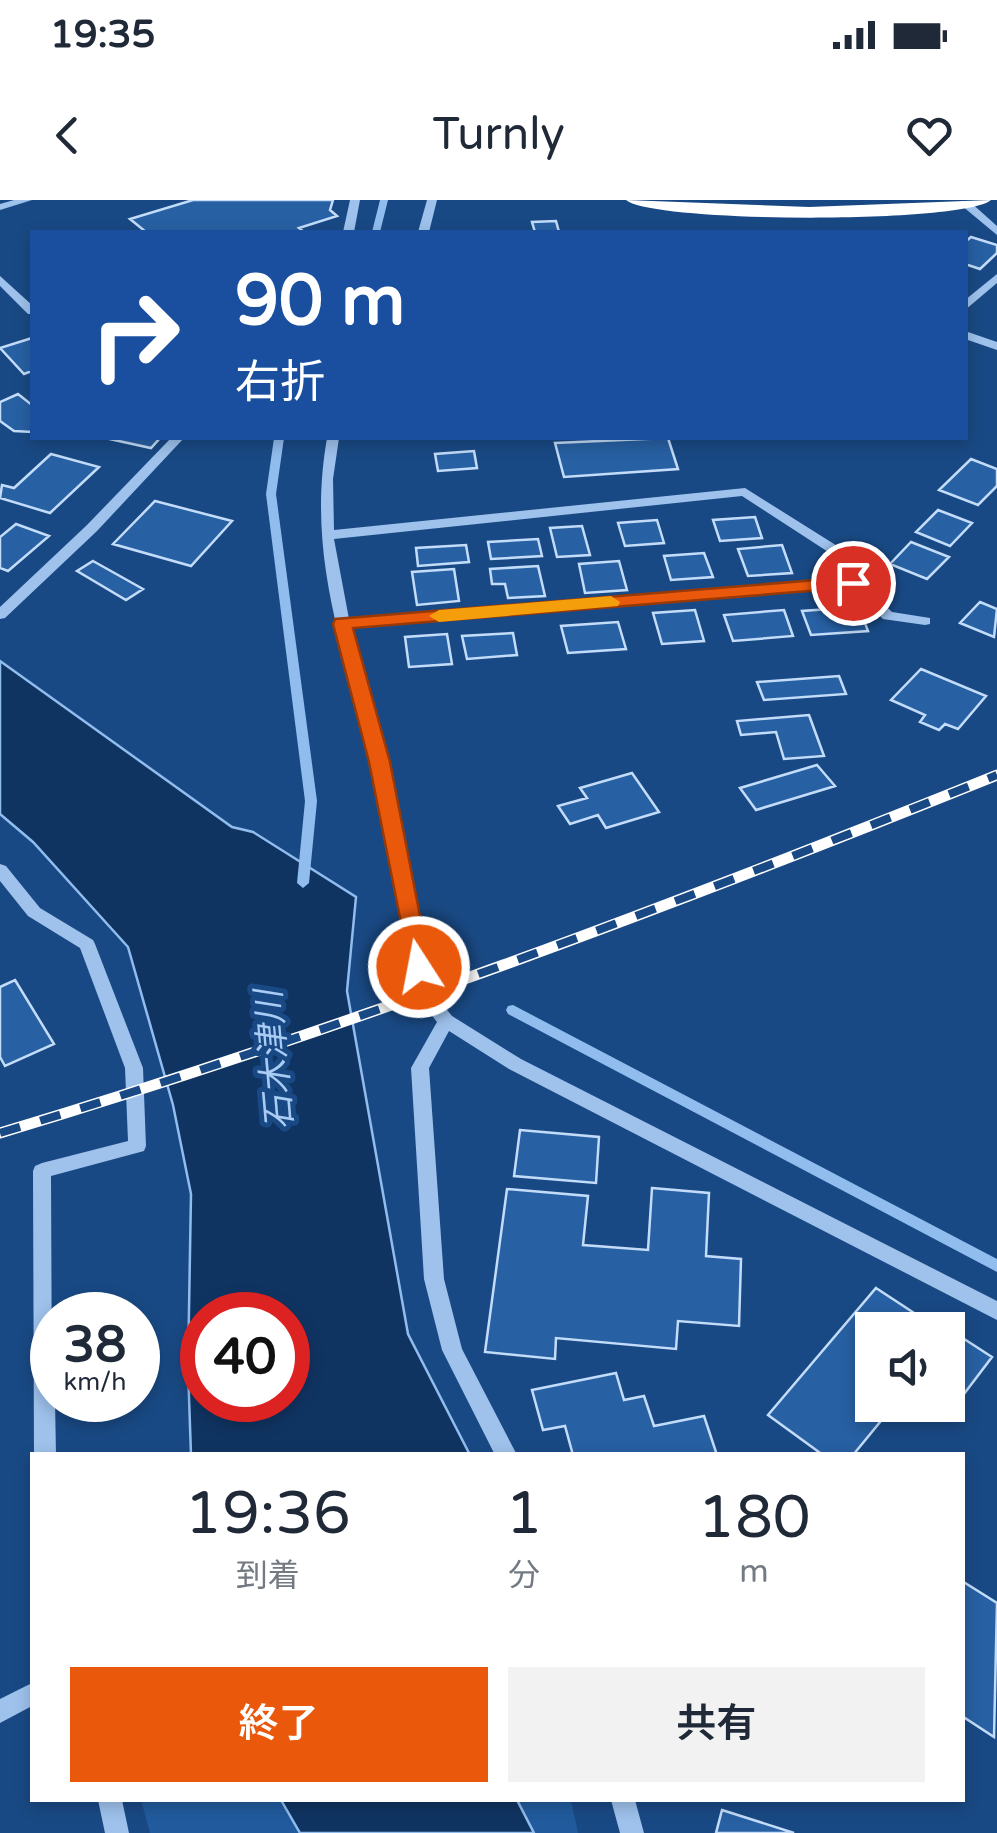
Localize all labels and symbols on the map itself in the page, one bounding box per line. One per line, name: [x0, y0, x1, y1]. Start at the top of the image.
pin: [811, 541, 896, 626]
position arrow: [367, 915, 471, 1019]
water label: 石木津川: [248, 984, 302, 1131]
speed limit sign: 40: [180, 1292, 310, 1422]

